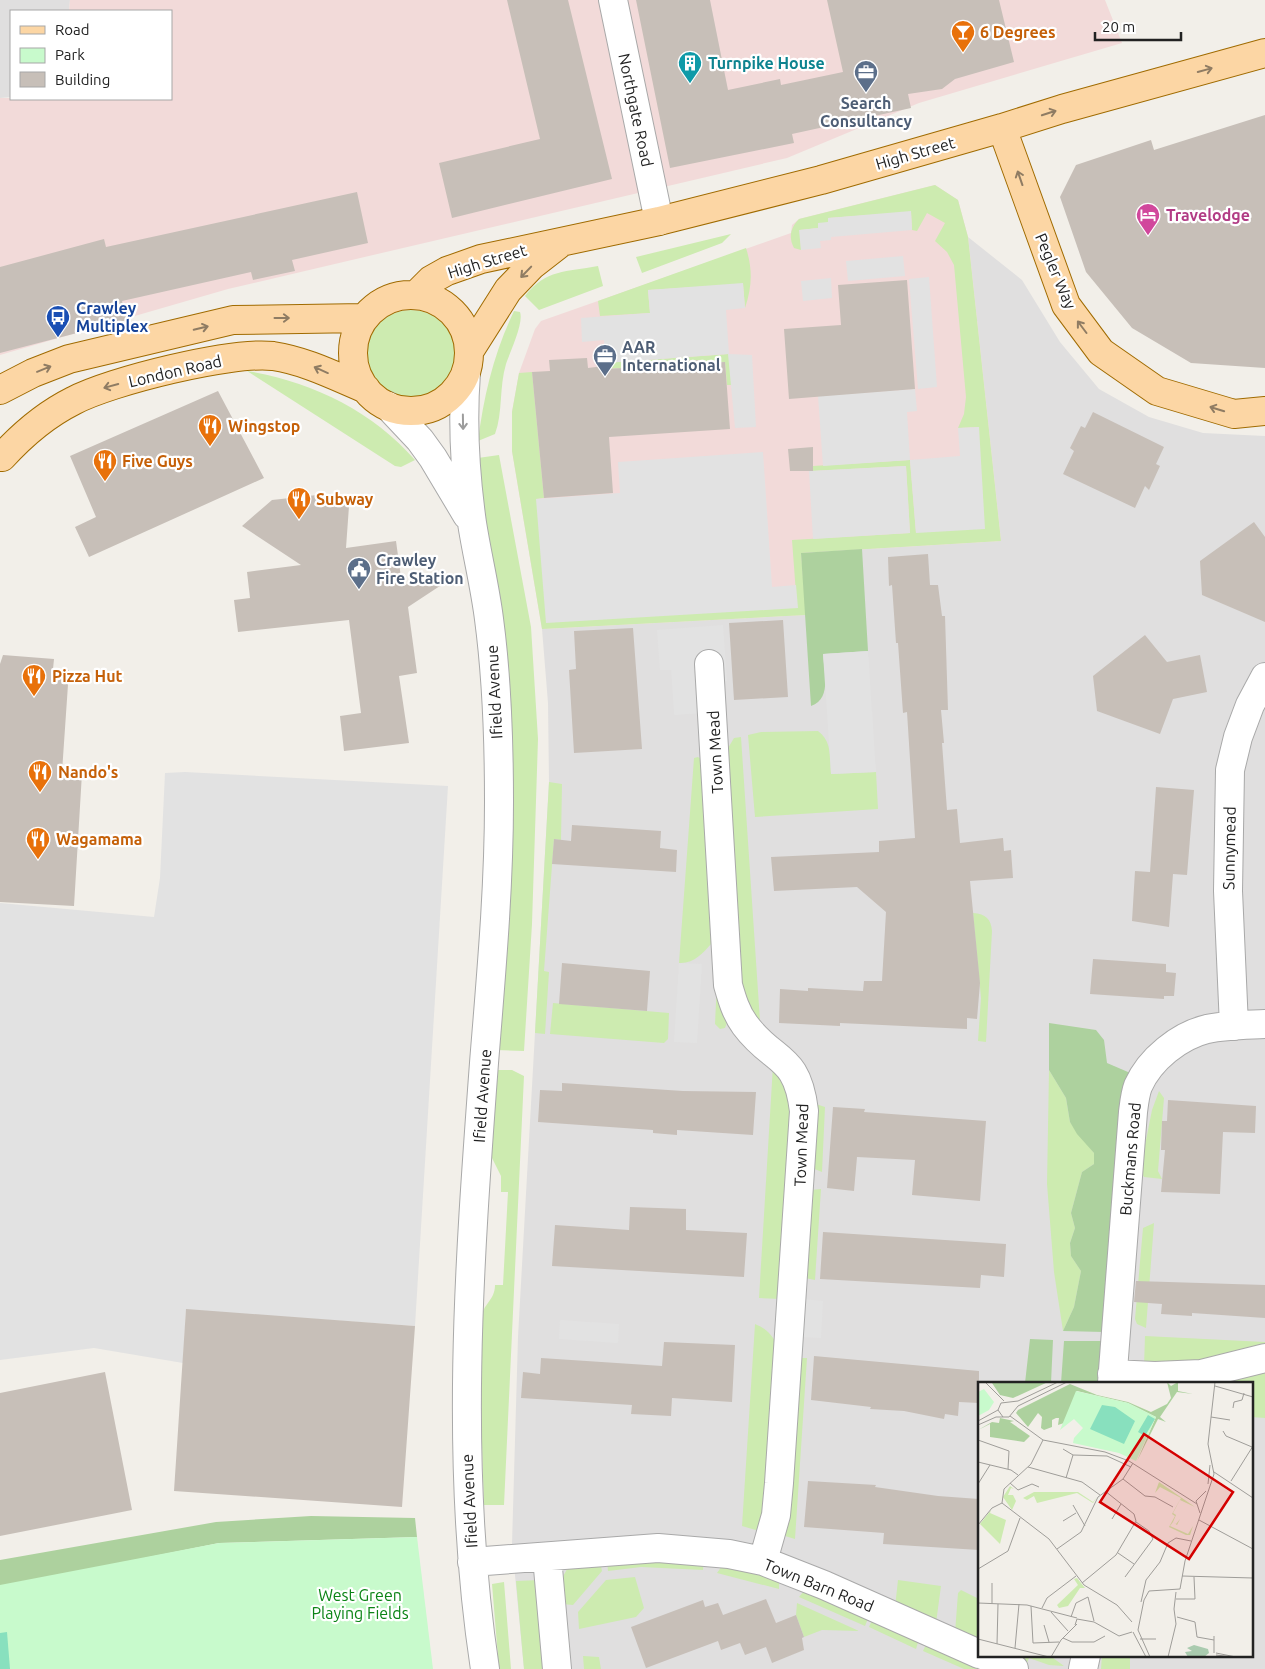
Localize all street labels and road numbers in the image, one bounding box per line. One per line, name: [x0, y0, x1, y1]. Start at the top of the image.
street label: Northgate Road: [615, 52, 657, 168]
street label: High Street: [873, 133, 957, 173]
street label: Pegler Way: [1032, 230, 1080, 312]
street label: High Street: [445, 240, 529, 282]
street label: London Road: [127, 352, 223, 390]
street label: Ifield Avenue: [483, 645, 505, 739]
street label: Town Mead: [704, 710, 726, 794]
street label: Sunnymead: [1219, 806, 1239, 890]
street label: Ifield Avenue: [470, 1048, 494, 1144]
street label: Buckmans Road: [1116, 1102, 1144, 1216]
street label: Town Mead: [791, 1103, 811, 1187]
street label: Ifield Avenue: [458, 1454, 480, 1548]
street label: Town Barn Road: [761, 1555, 877, 1615]

